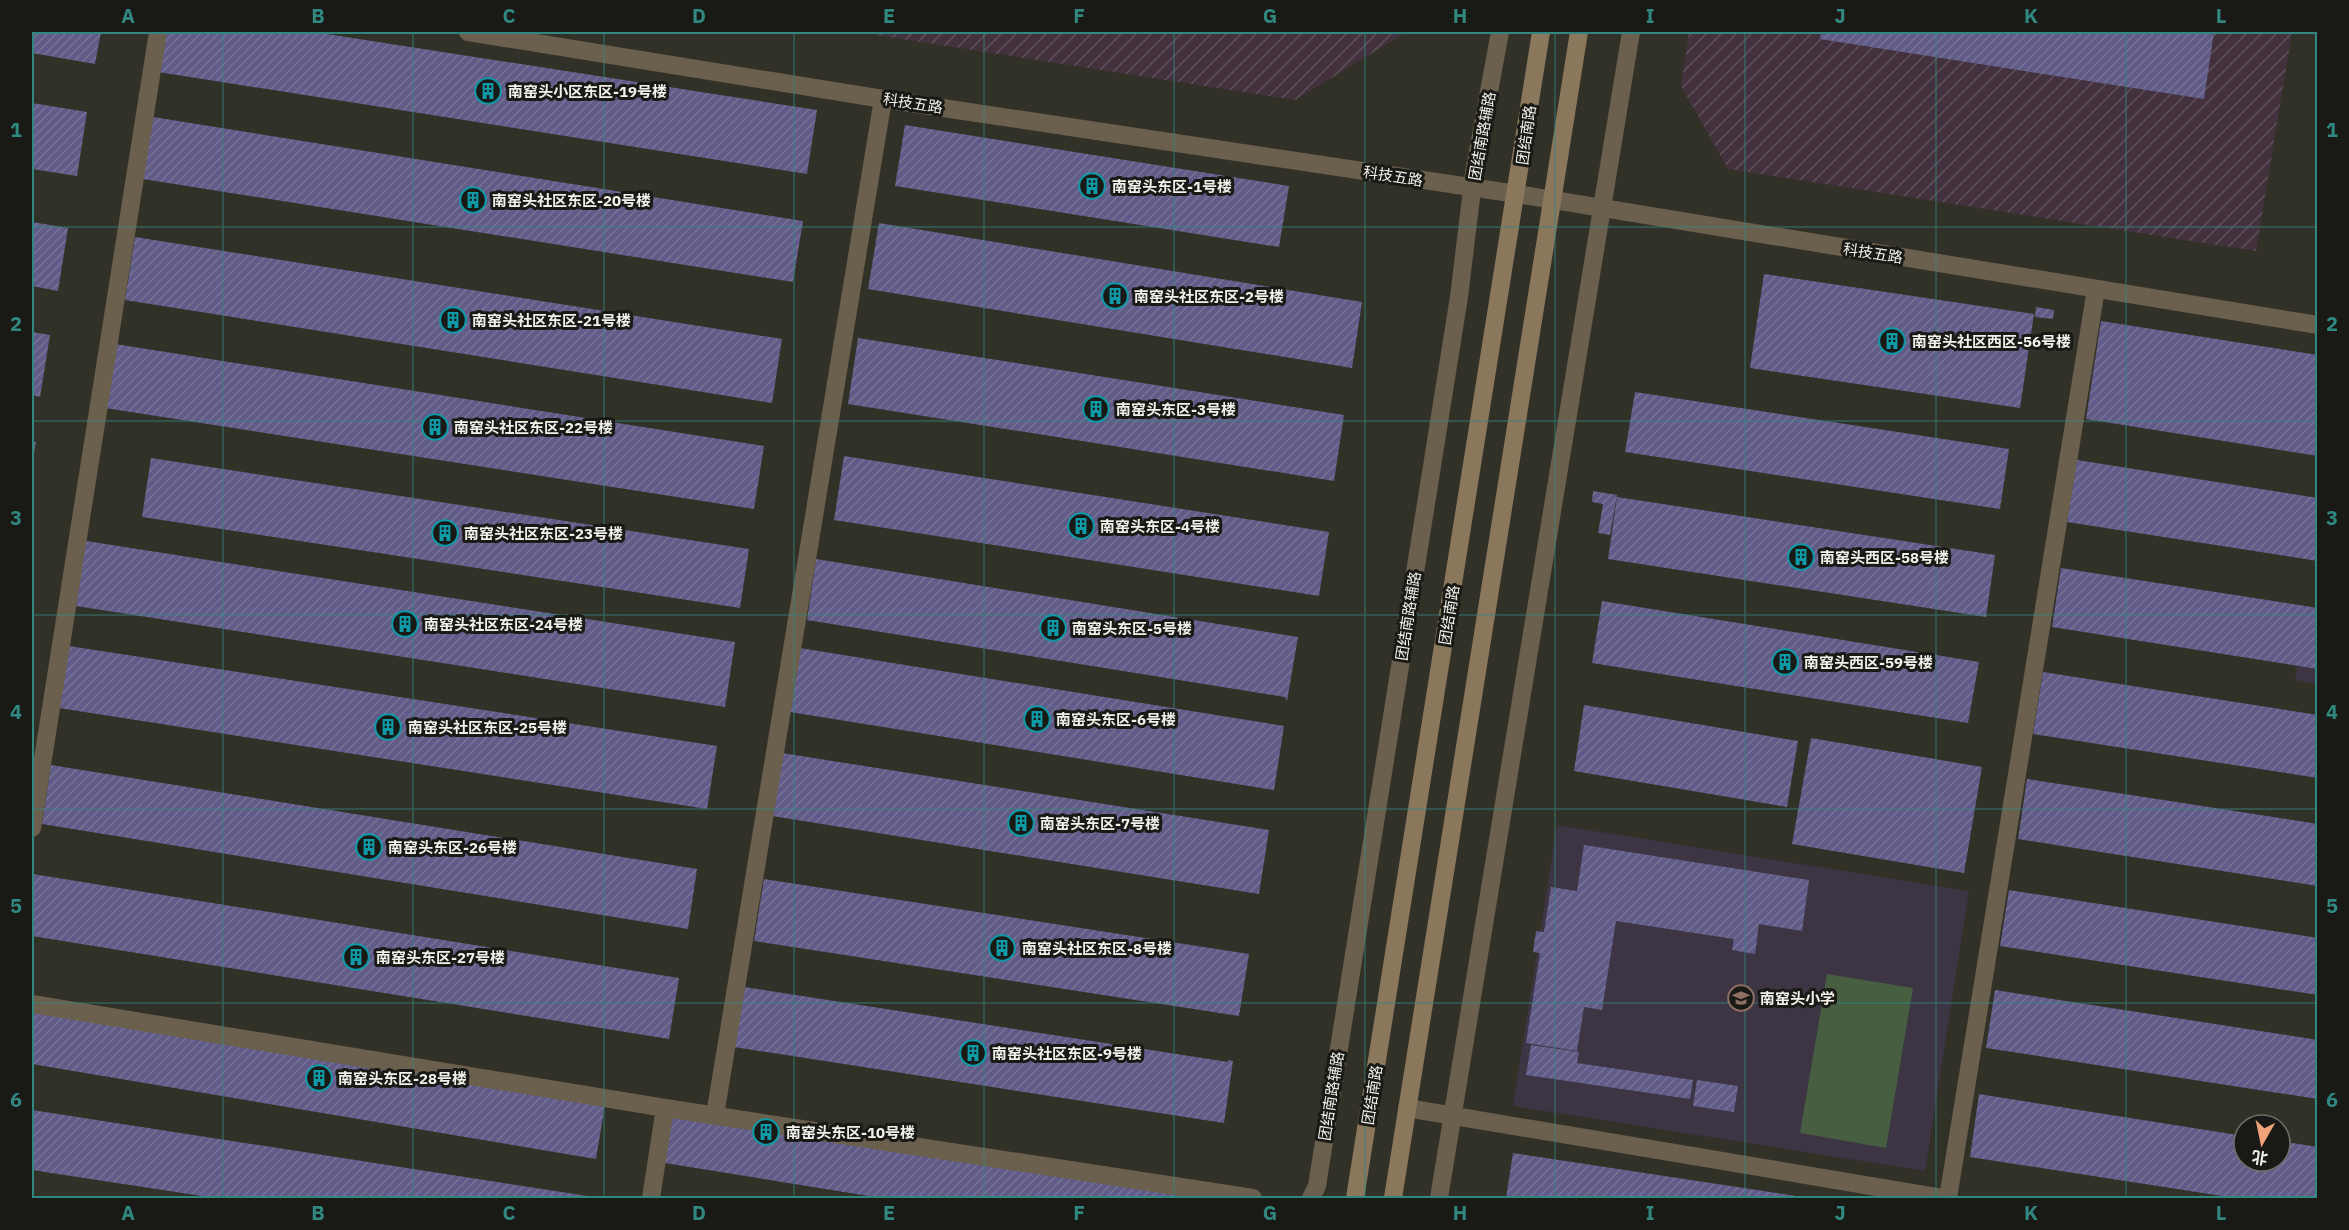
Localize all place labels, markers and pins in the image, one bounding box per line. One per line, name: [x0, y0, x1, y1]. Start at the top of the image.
building icon: 南窑头小区东区-19号楼: [473, 76, 503, 106]
place label: 南窑头小区东区-19号楼: [508, 82, 667, 101]
building icon: 南窑头东区-1号楼: [1077, 171, 1107, 201]
place label: 南窑头东区-1号楼: [1112, 177, 1232, 196]
building icon: 南窑头社区东区-20号楼: [458, 185, 488, 215]
place label: 南窑头社区东区-20号楼: [492, 191, 651, 210]
building icon: 南窑头社区东区-2号楼: [1100, 281, 1130, 311]
place label: 南窑头社区东区-2号楼: [1134, 287, 1284, 306]
building icon: 南窑头社区东区-21号楼: [438, 305, 468, 335]
place label: 南窑头社区东区-21号楼: [472, 311, 631, 330]
building icon: 南窑头社区西区-56号楼: [1877, 326, 1907, 356]
place label: 南窑头社区西区-56号楼: [1912, 332, 2071, 351]
building icon: 南窑头东区-3号楼: [1081, 394, 1111, 424]
place label: 南窑头东区-3号楼: [1116, 400, 1236, 419]
building icon: 南窑头社区东区-22号楼: [420, 412, 450, 442]
place label: 南窑头社区东区-22号楼: [454, 418, 613, 437]
building icon: 南窑头东区-4号楼: [1066, 511, 1096, 541]
place label: 南窑头东区-4号楼: [1100, 517, 1220, 536]
building icon: 南窑头社区东区-23号楼: [430, 518, 460, 548]
place label: 南窑头社区东区-23号楼: [464, 524, 623, 543]
building icon: 南窑头西区-58号楼: [1786, 542, 1816, 572]
place label: 南窑头西区-58号楼: [1820, 548, 1949, 567]
building icon: 南窑头社区东区-24号楼: [390, 609, 420, 639]
building icon: 南窑头东区-5号楼: [1038, 613, 1068, 643]
place label: 南窑头社区东区-24号楼: [424, 615, 583, 634]
place label: 南窑头东区-5号楼: [1072, 619, 1192, 638]
building icon: 南窑头西区-59号楼: [1770, 647, 1800, 677]
place label: 南窑头西区-59号楼: [1804, 653, 1933, 672]
building icon: 南窑头东区-6号楼: [1022, 704, 1052, 734]
place label: 南窑头东区-6号楼: [1056, 710, 1176, 729]
building icon: 南窑头社区东区-25号楼: [373, 712, 403, 742]
place label: 南窑头社区东区-25号楼: [408, 718, 567, 737]
building icon: 南窑头东区-7号楼: [1006, 808, 1036, 838]
place label: 南窑头东区-7号楼: [1040, 814, 1160, 833]
building icon: 南窑头东区-26号楼: [354, 832, 384, 862]
place label: 南窑头东区-26号楼: [388, 838, 517, 857]
building icon: 南窑头社区东区-8号楼: [987, 933, 1017, 963]
place label: 南窑头社区东区-8号楼: [1022, 939, 1172, 958]
building icon: 南窑头东区-27号楼: [341, 942, 371, 972]
place label: 南窑头东区-27号楼: [376, 948, 505, 967]
school or university icon: 南窑头小学: [1726, 983, 1756, 1013]
place label: 南窑头小学: [1760, 989, 1835, 1008]
building icon: 南窑头社区东区-9号楼: [958, 1038, 988, 1068]
place label: 南窑头社区东区-9号楼: [992, 1044, 1142, 1063]
building icon: 南窑头东区-28号楼: [304, 1063, 334, 1093]
place label: 南窑头东区-28号楼: [338, 1069, 467, 1088]
building icon: 南窑头东区-10号楼: [751, 1117, 781, 1147]
place label: 南窑头东区-10号楼: [786, 1123, 915, 1142]

